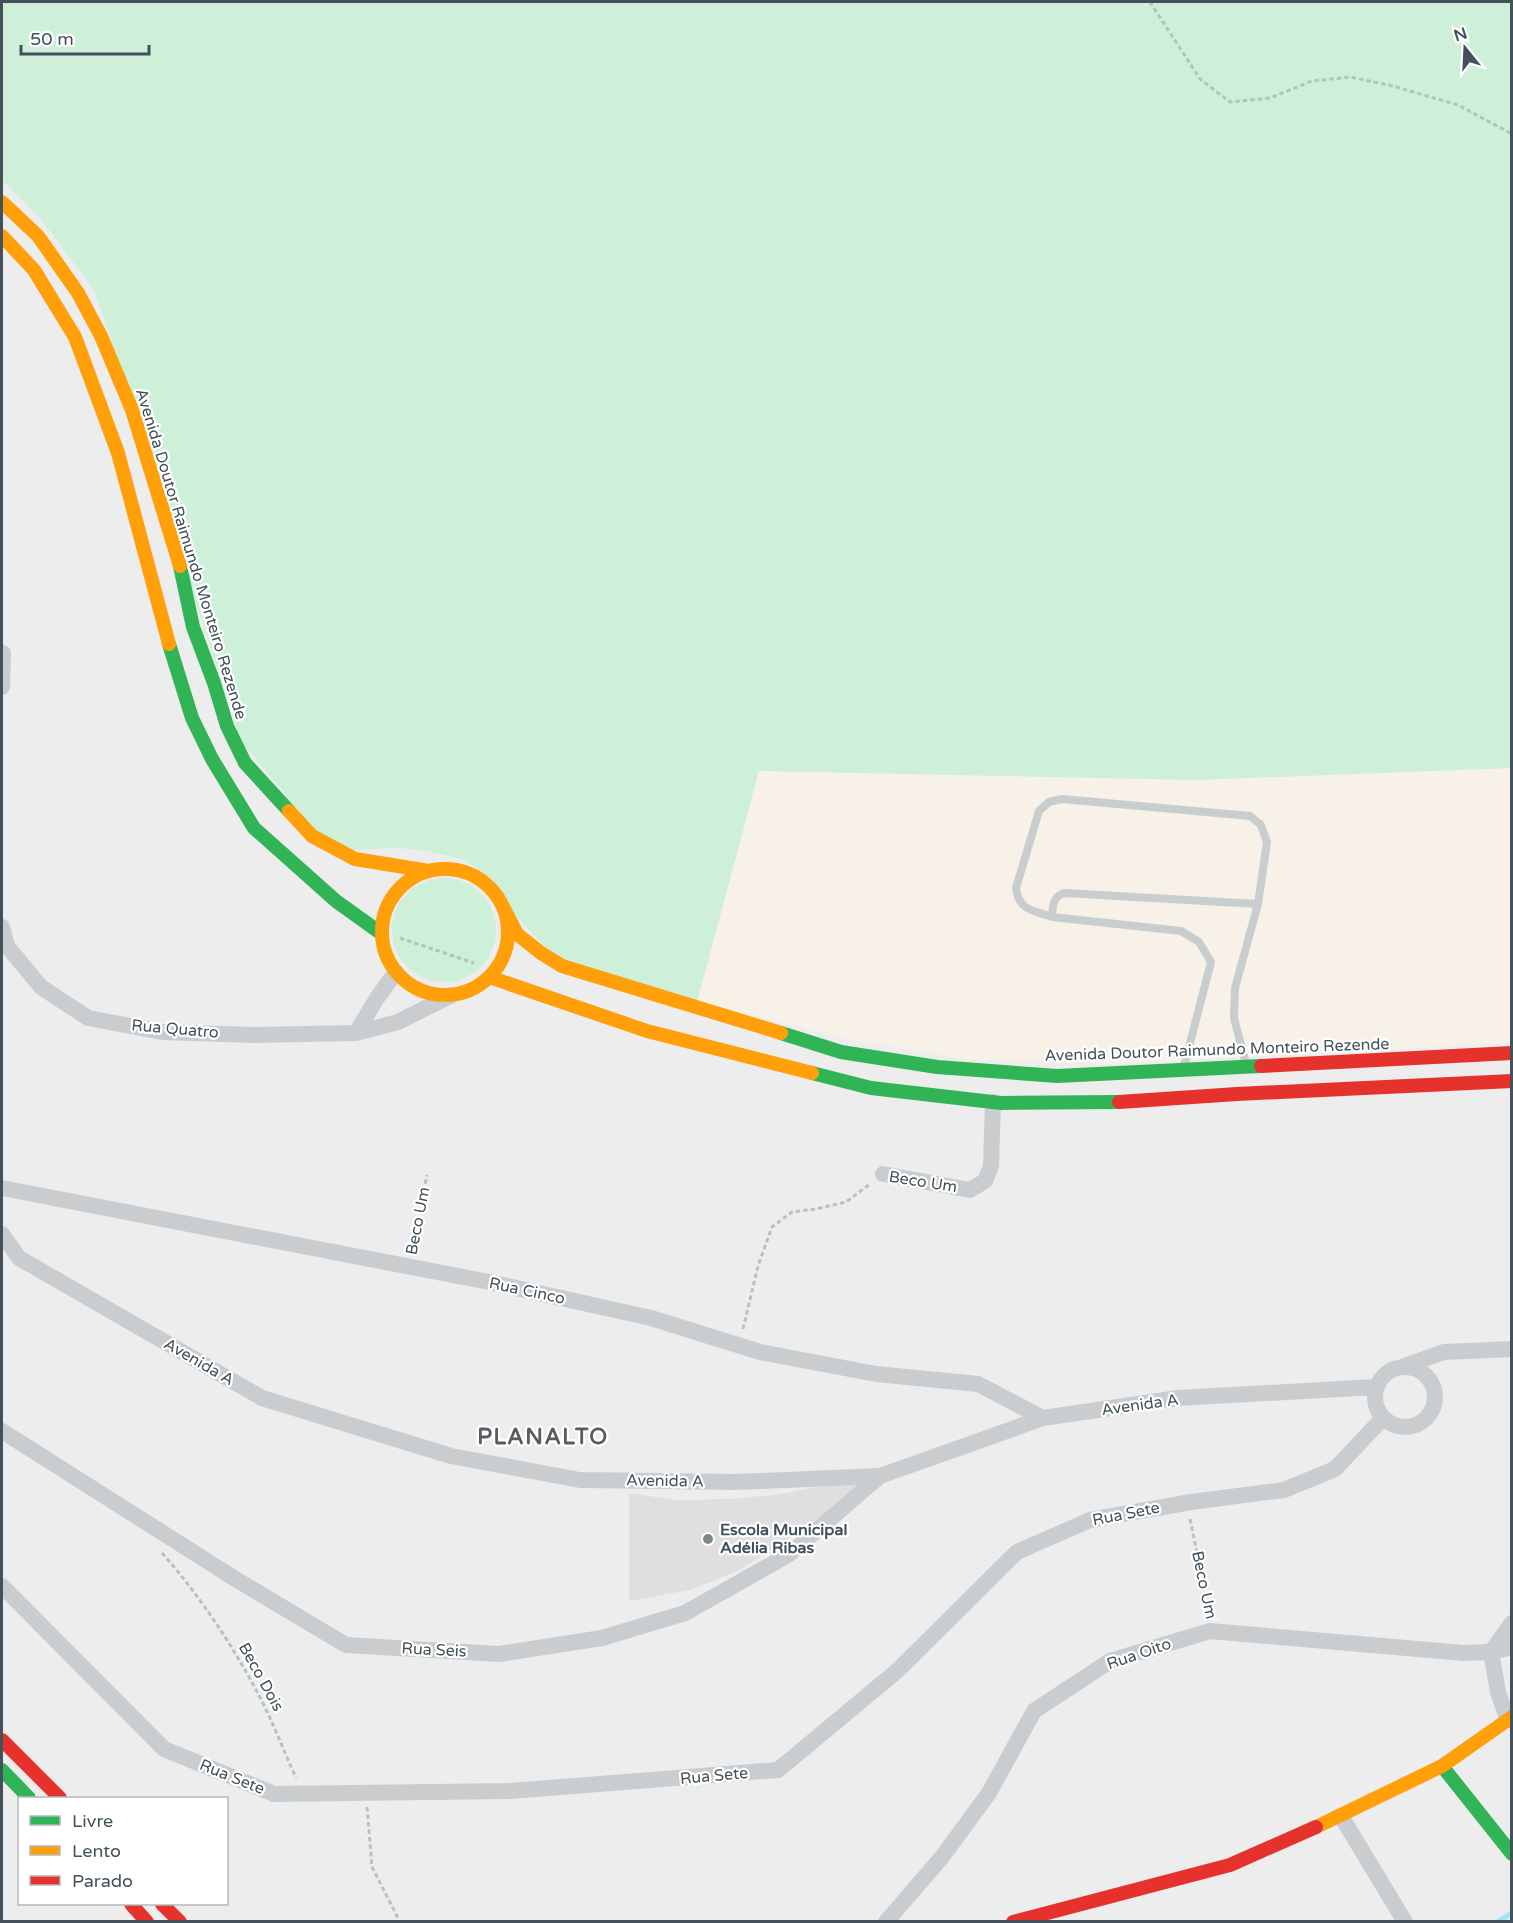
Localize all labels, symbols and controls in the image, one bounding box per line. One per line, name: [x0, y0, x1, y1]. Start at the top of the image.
scale bar: [21, 18, 148, 56]
north arrow: [1435, 18, 1495, 78]
text: N: [1451, 23, 1470, 46]
text: 50 m: [30, 28, 74, 50]
street label: Avenida Doutor Raimundo Monteiro Rezende: [131, 386, 251, 722]
street label: Rua Quatro: [131, 1015, 219, 1043]
street label: Avenida Doutor Raimundo Monteiro Rezende: [1044, 1034, 1390, 1066]
street label: Beco Um: [887, 1167, 959, 1197]
street label: Beco Um: [402, 1185, 434, 1257]
street label: Rua Cinco: [487, 1273, 567, 1309]
street label: Avenida A: [160, 1334, 238, 1390]
street label: Avenida A: [1100, 1390, 1180, 1420]
district label: PLANALTO: [477, 1424, 609, 1450]
street label: Avenida A: [626, 1470, 704, 1492]
street label: Rua Sete: [1091, 1498, 1161, 1530]
place label: Escola Municipal Adélia Ribas: [720, 1520, 847, 1558]
marker: Escola Municipal Adélia Ribas: [701, 1532, 715, 1546]
street label: Beco Um: [1187, 1549, 1221, 1621]
street label: Rua Oito: [1104, 1634, 1174, 1674]
street label: Rua Seis: [401, 1638, 467, 1662]
street label: Beco Dois: [234, 1639, 288, 1715]
street label: Rua Sete: [197, 1755, 267, 1799]
street label: Rua Sete: [679, 1763, 749, 1789]
legend: [18, 1797, 228, 1905]
text: Livre: [72, 1810, 113, 1832]
text: Lento: [72, 1840, 121, 1862]
text: Parado: [72, 1870, 133, 1892]

